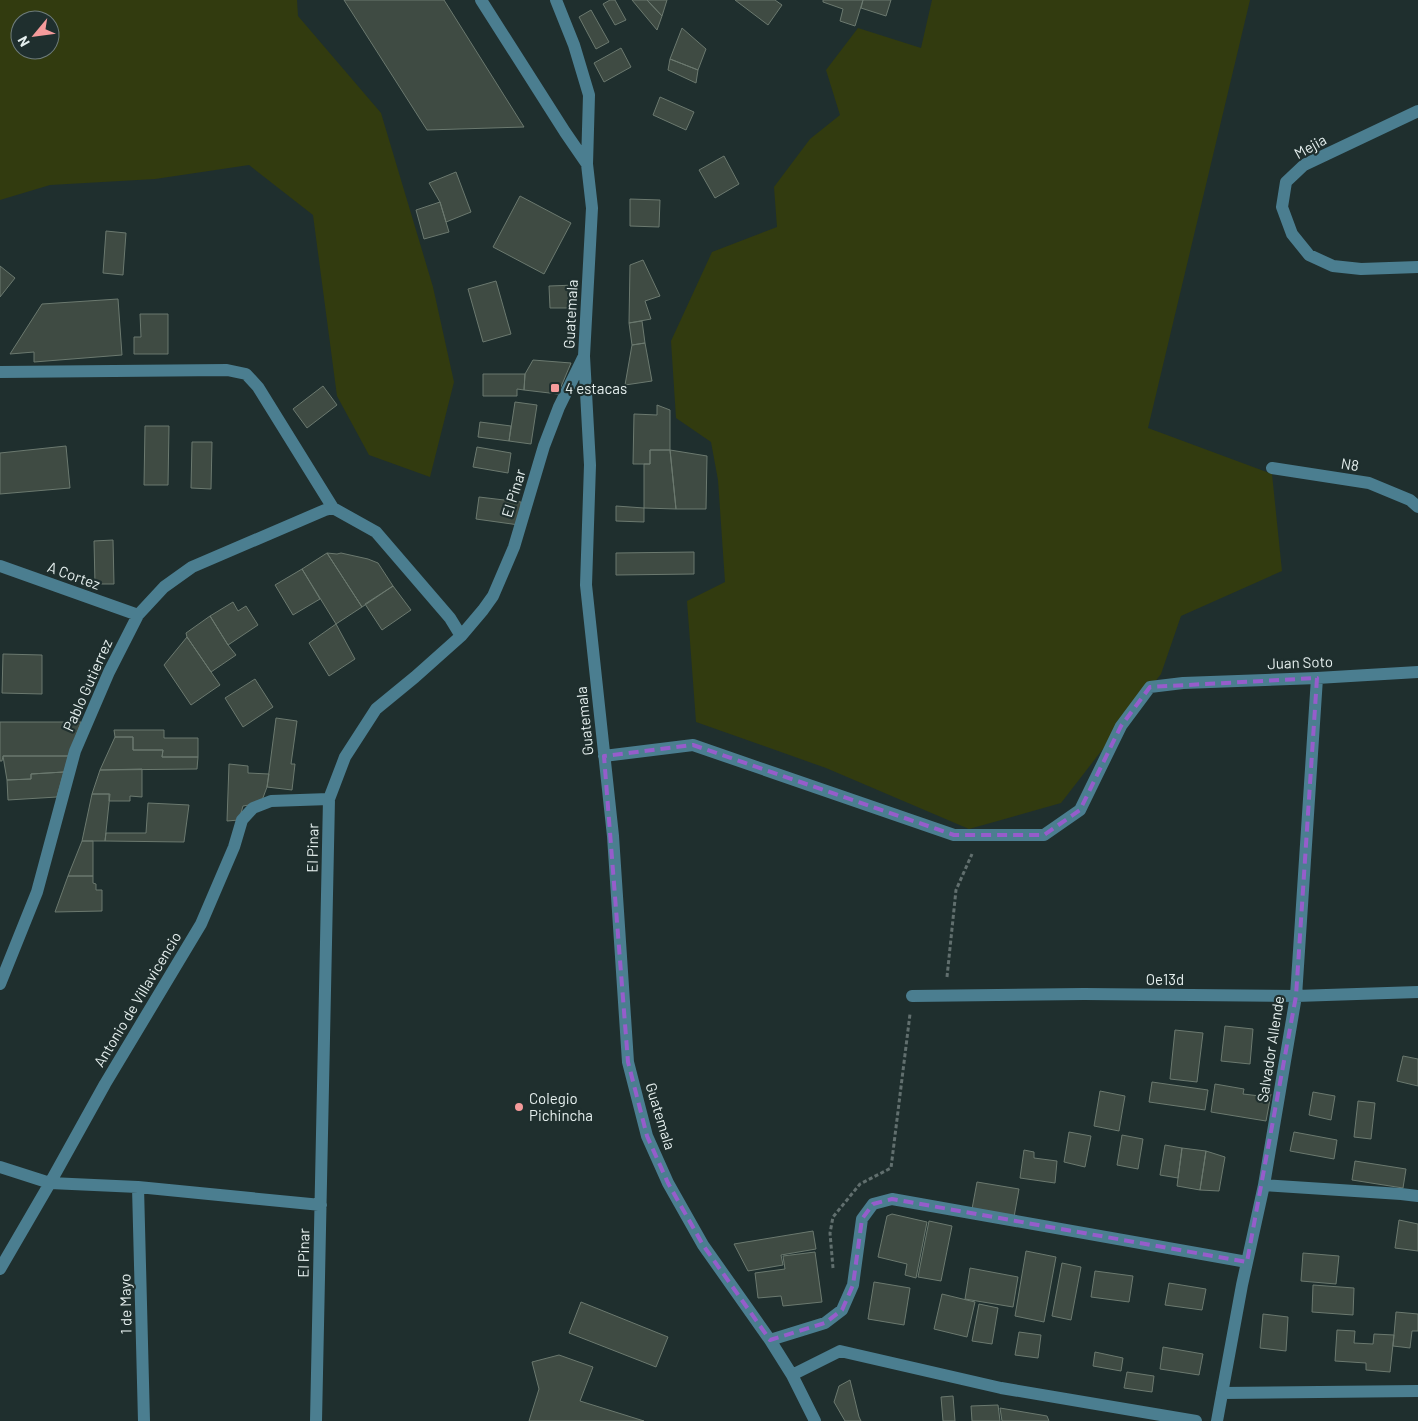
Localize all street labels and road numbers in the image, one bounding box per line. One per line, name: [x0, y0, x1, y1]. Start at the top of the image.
street label: Mejia: [1291, 130, 1329, 162]
street label: Guatemala: [559, 279, 581, 349]
street label: N8: [1340, 454, 1360, 474]
street label: El Pinar: [497, 466, 529, 519]
street label: A Cortez: [45, 557, 103, 593]
street label: Pablo Gutierrez: [59, 636, 116, 734]
street label: Juan Soto: [1267, 652, 1333, 672]
street label: Guatemala: [571, 686, 597, 756]
street label: El Pinar: [303, 823, 321, 873]
street label: Antonio de Villavicencio: [89, 928, 185, 1070]
street label: Oe13d: [1146, 970, 1184, 988]
street label: Salvador Allende: [1253, 995, 1287, 1103]
street label: Guatemala: [642, 1080, 680, 1152]
street label: El Pinar: [294, 1228, 312, 1278]
street label: 1 de Mayo: [115, 1274, 135, 1334]

